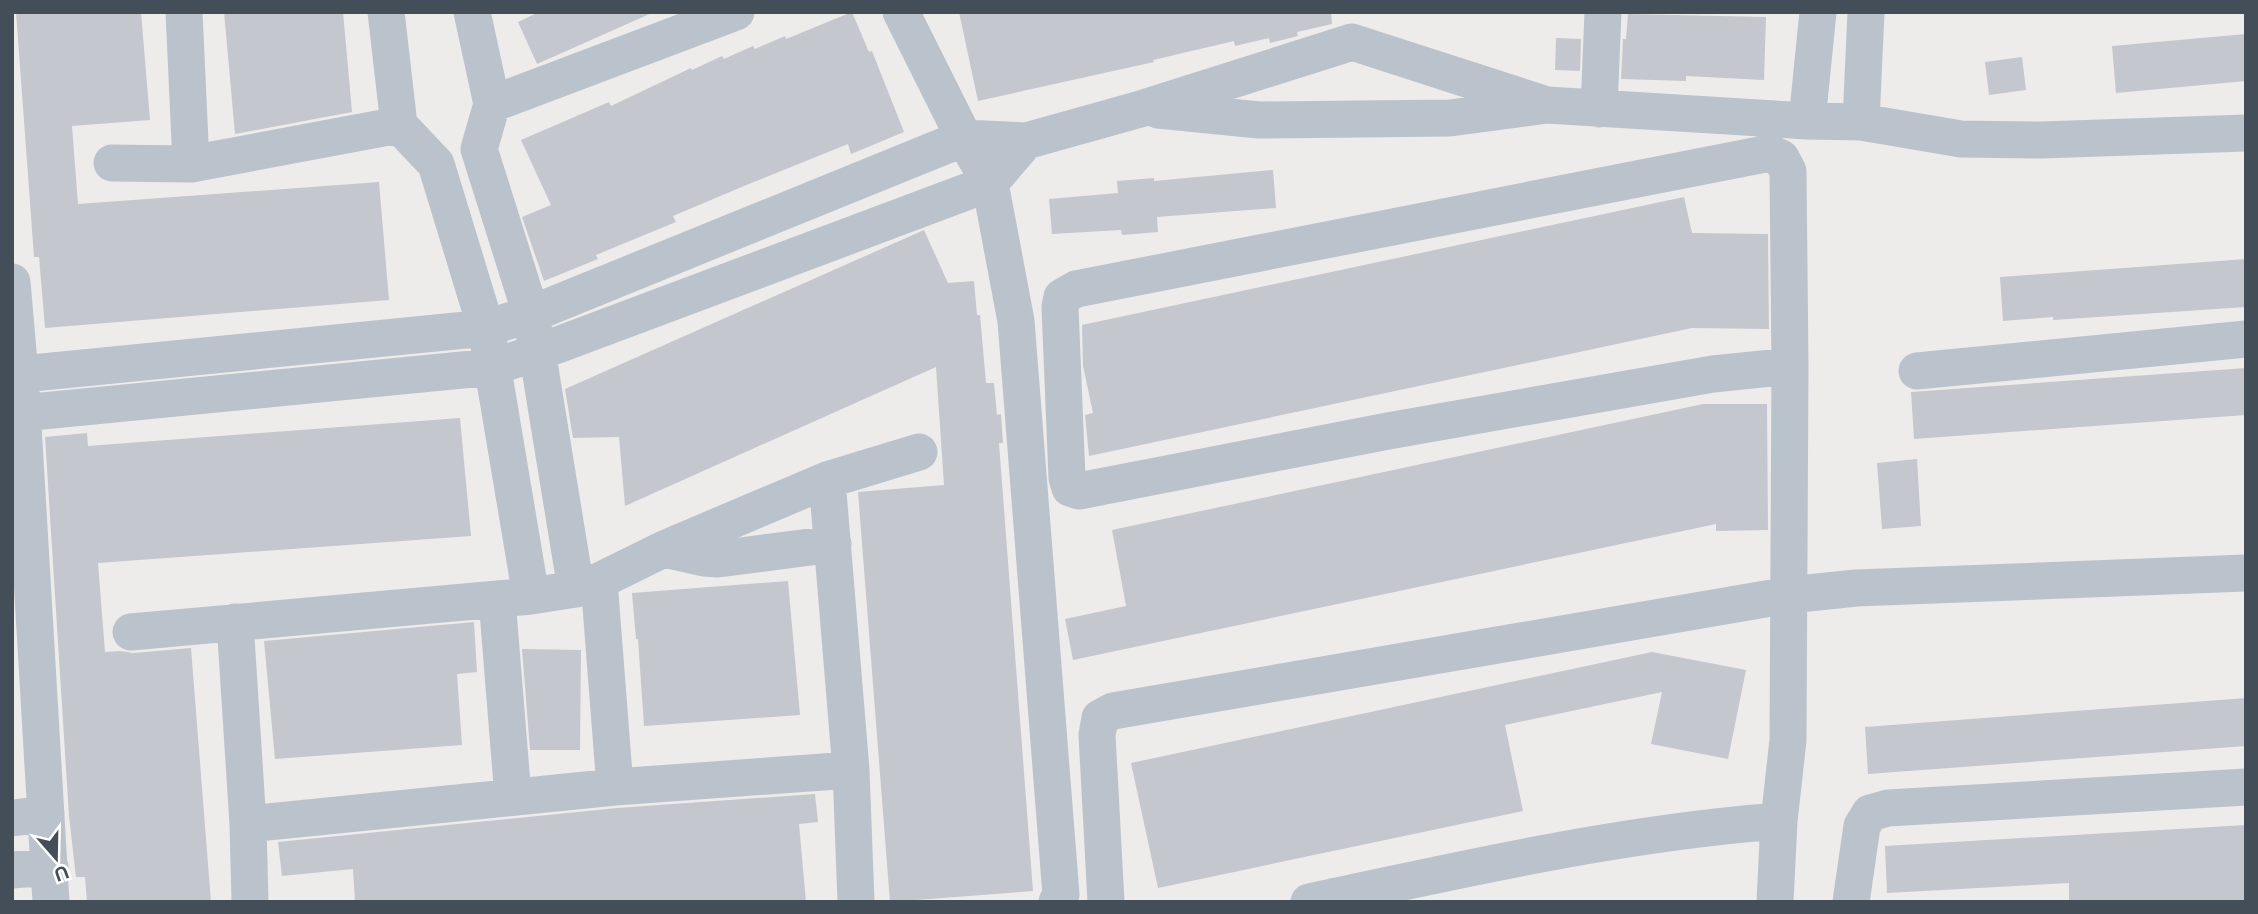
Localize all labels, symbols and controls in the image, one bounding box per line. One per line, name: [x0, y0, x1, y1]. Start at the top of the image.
north arrow: [21, 823, 91, 893]
text: U: [52, 861, 72, 886]

